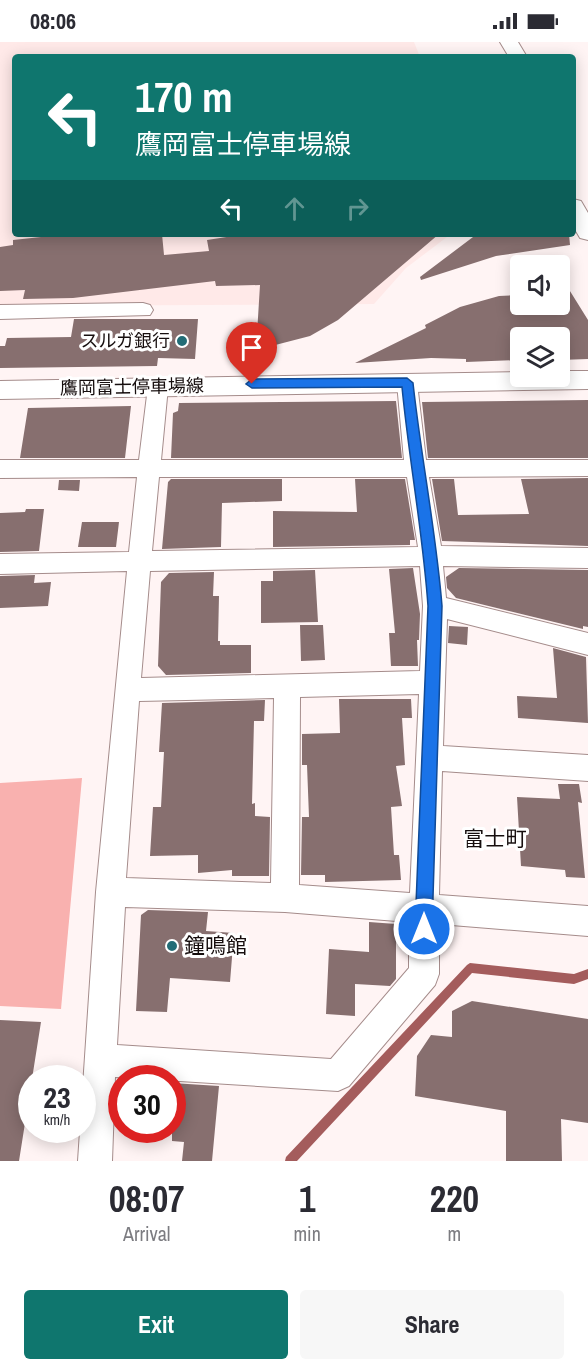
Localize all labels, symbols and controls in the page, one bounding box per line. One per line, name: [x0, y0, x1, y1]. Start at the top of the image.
text: 08:06: [30, 6, 76, 36]
text: 170 m: [135, 69, 233, 125]
icon: left: [36, 78, 114, 156]
text: 鷹岡富士停車場線: [135, 126, 351, 162]
icon: left: [215, 192, 248, 225]
icon: ahead: [278, 192, 311, 225]
icon: right: [341, 192, 374, 225]
map controls: [510, 255, 570, 387]
button: sound: [510, 255, 570, 315]
pin: [226, 322, 277, 384]
button: layers: [510, 327, 570, 387]
place label: スルガ銀行: [81, 328, 170, 353]
icon: arrive: [235, 331, 268, 364]
marker: スルガ銀行: [175, 334, 189, 348]
street label: 鷹岡富士停車場線: [60, 373, 204, 400]
district label: 富士町: [464, 824, 527, 853]
position arrow: [392, 897, 456, 961]
place label: 鐘鳴館: [184, 931, 247, 960]
marker: 鐘鳴館: [165, 939, 179, 953]
speed limit sign: 30: [108, 1065, 186, 1143]
text: 23: [43, 1077, 71, 1117]
text: km/h: [44, 1109, 70, 1130]
text: 08:07: [109, 1175, 184, 1223]
text: 1: [299, 1175, 315, 1223]
text: 220: [430, 1175, 479, 1223]
text: Arrival: [123, 1220, 170, 1247]
text: min: [293, 1220, 321, 1247]
text: m: [448, 1220, 461, 1247]
button: Exit: [24, 1290, 288, 1359]
button: Share: [300, 1290, 564, 1359]

